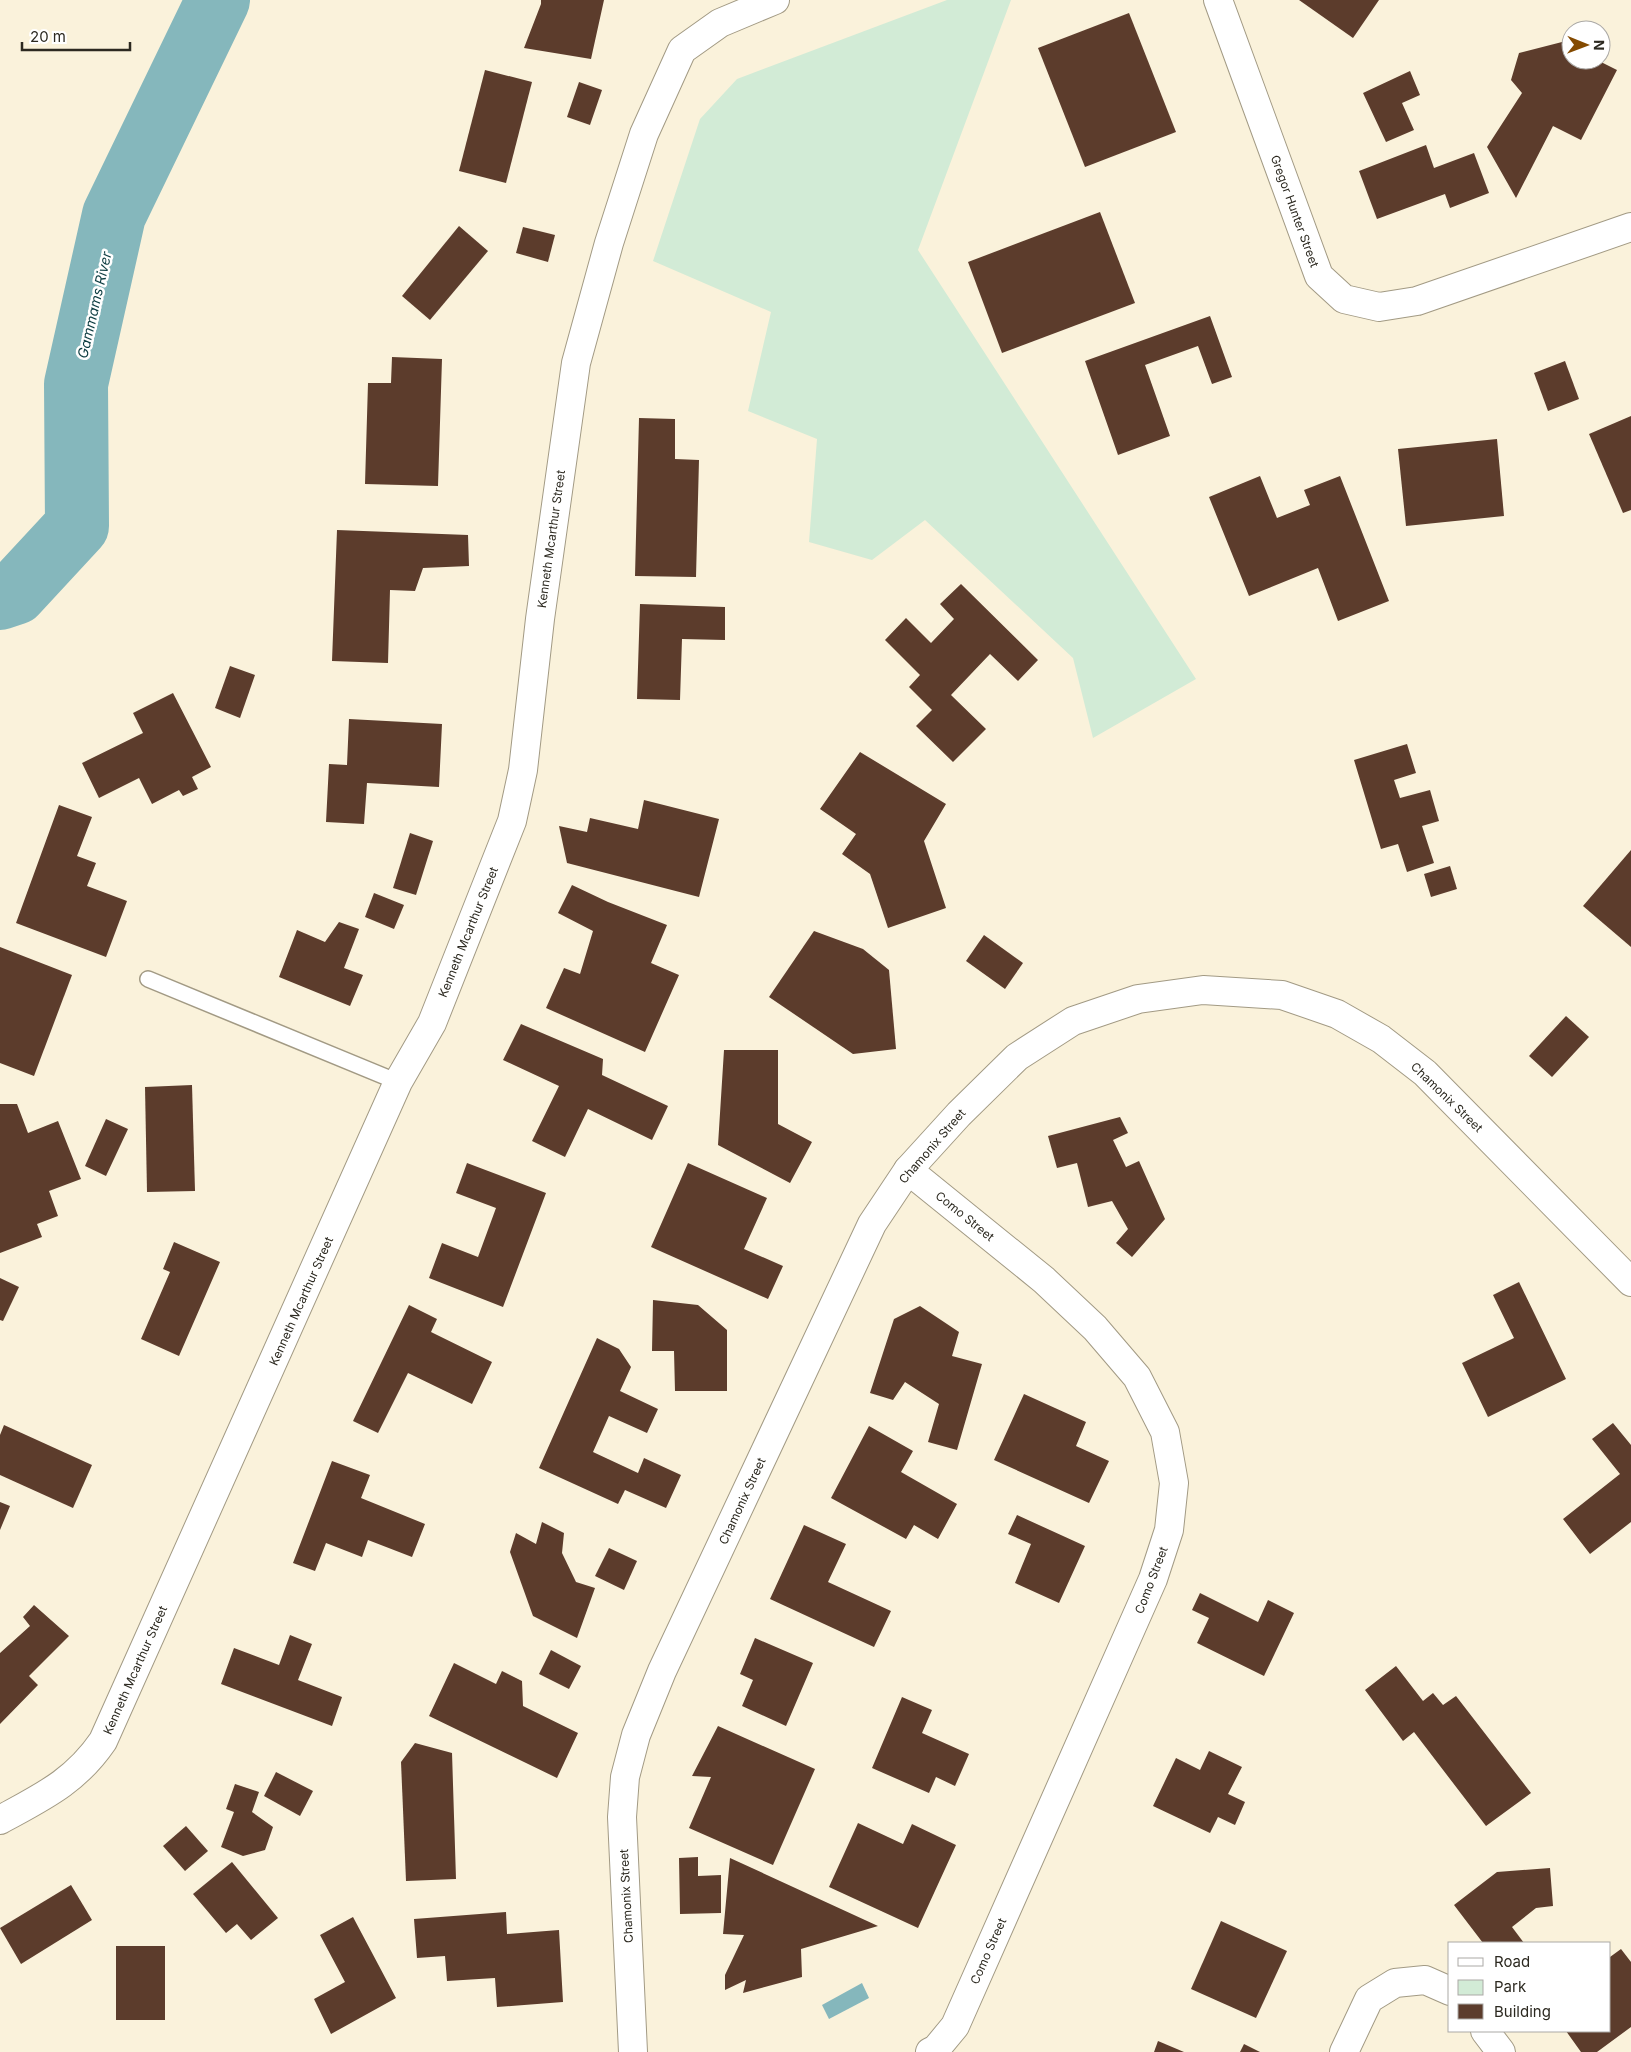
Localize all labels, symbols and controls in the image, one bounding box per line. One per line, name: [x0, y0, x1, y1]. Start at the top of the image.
scale bar: [22, 20, 130, 52]
north arrow: [1561, 20, 1611, 70]
text: 20 m: [30, 27, 66, 46]
text: N: [1591, 40, 1608, 51]
street label: Gregor Hunter Street: [1268, 153, 1322, 269]
water label: Gammams River: [73, 249, 115, 360]
street label: Kenneth Mcarthur Street: [534, 469, 568, 609]
street label: Kenneth Mcarthur Street: [435, 865, 501, 999]
street label: Chamonix Street: [1408, 1059, 1486, 1135]
street label: Chamonix Street: [895, 1106, 969, 1186]
street label: Como Street: [933, 1188, 997, 1244]
street label: Kenneth Mcarthur Street: [266, 1234, 336, 1368]
street label: Chamonix Street: [715, 1455, 769, 1547]
street label: Como Street: [1131, 1544, 1171, 1616]
street label: Kenneth Mcarthur Street: [100, 1603, 170, 1737]
street label: Chamonix Street: [616, 1849, 636, 1943]
street label: Como Street: [967, 1915, 1009, 1986]
legend: [1448, 1942, 1611, 2032]
text: Road: [1494, 1952, 1530, 1971]
text: Park: [1494, 1977, 1527, 1996]
text: Building: [1494, 2002, 1551, 2021]

